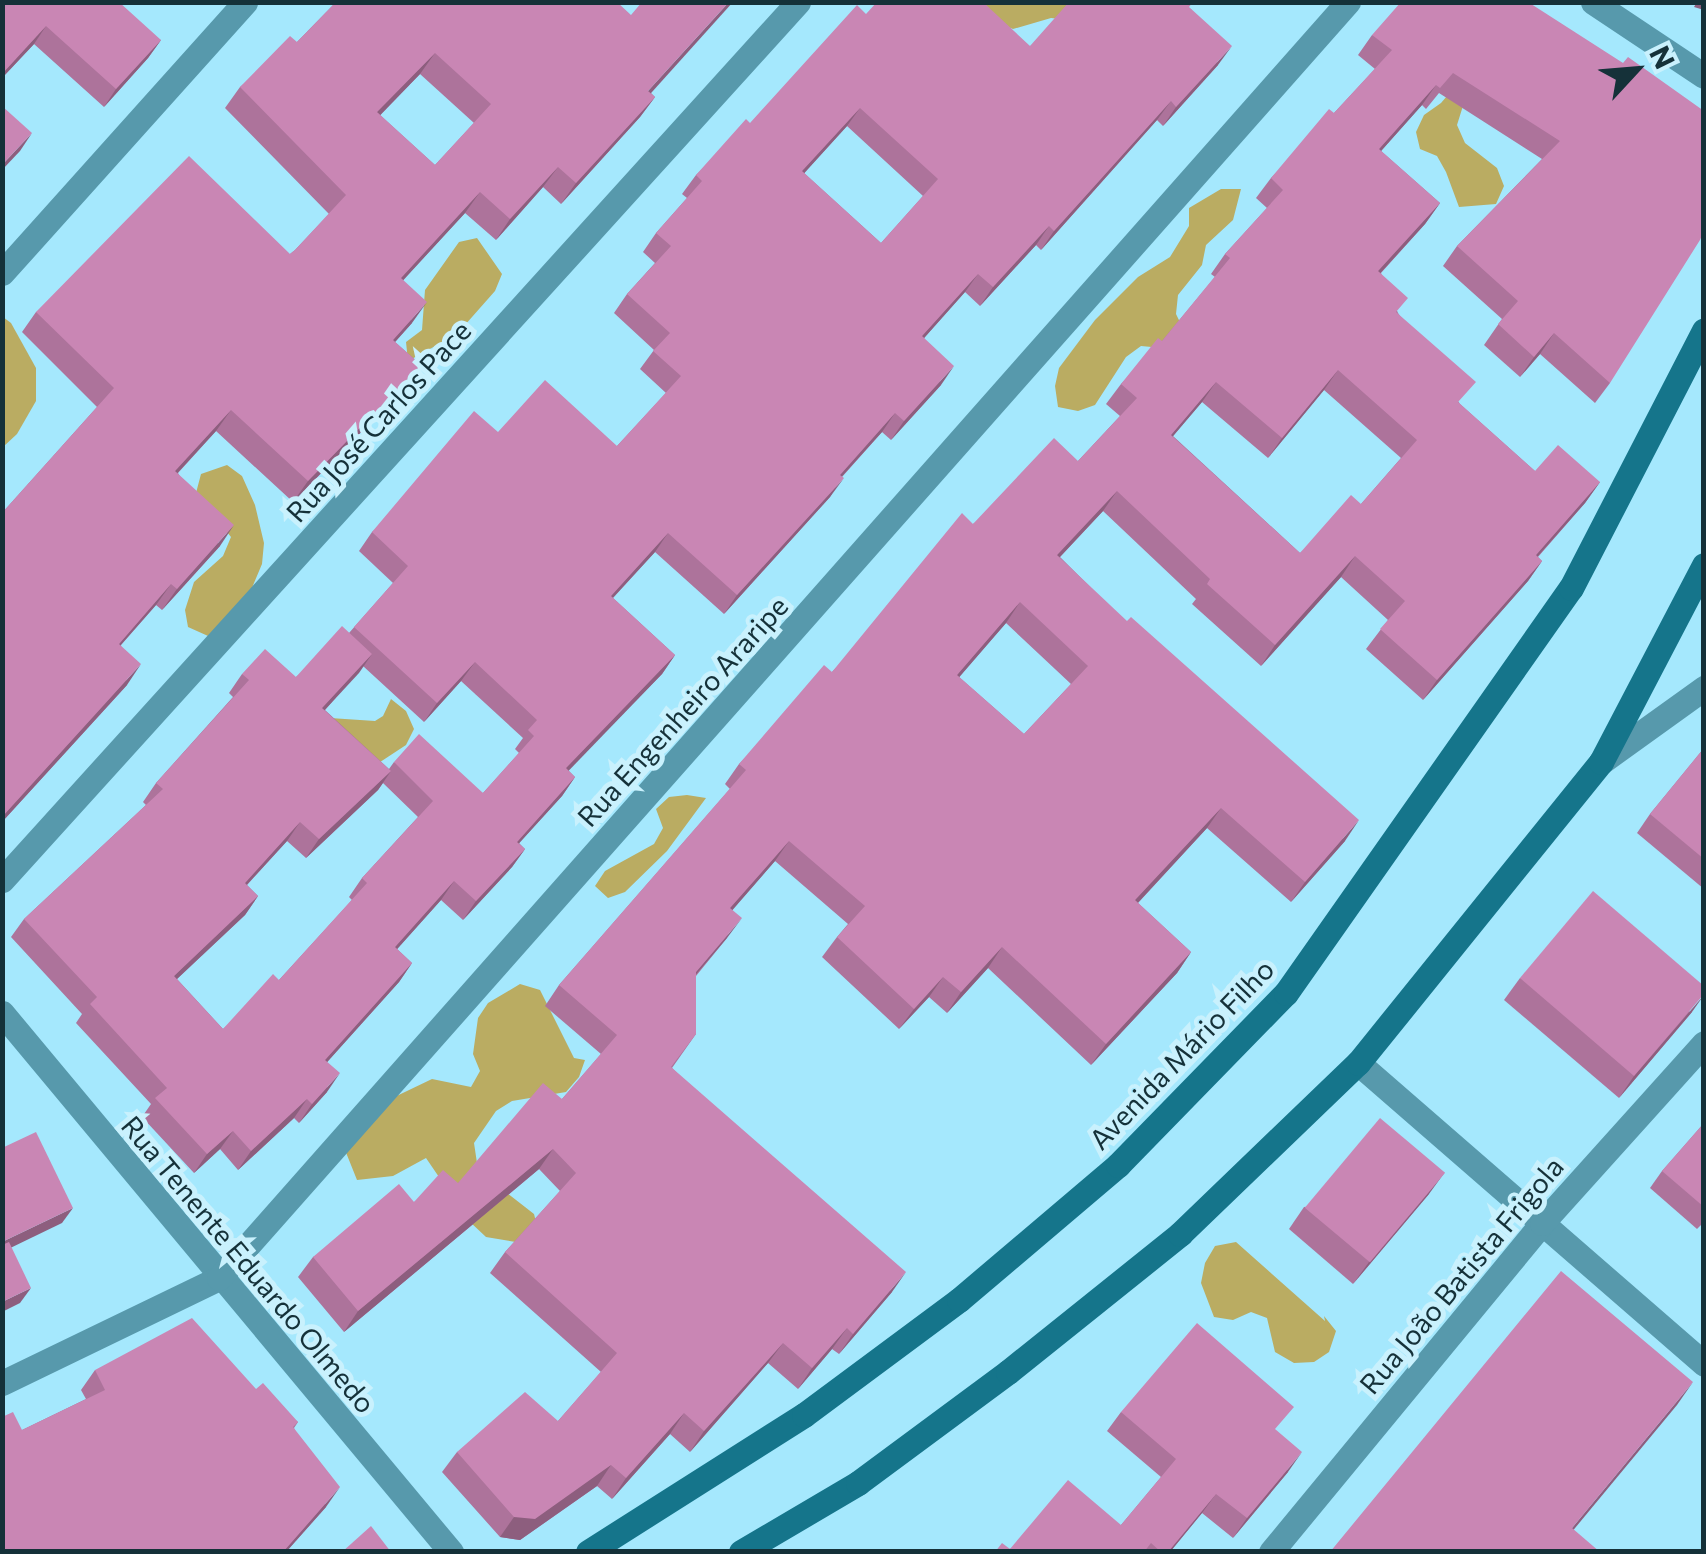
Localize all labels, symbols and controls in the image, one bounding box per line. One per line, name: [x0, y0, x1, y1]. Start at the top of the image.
north arrow: [1586, 20, 1686, 120]
text: N: [1643, 40, 1683, 74]
street label: Rua José Carlos Pace: [279, 313, 477, 529]
street label: Rua Engenheiro Araripe: [570, 589, 794, 833]
street label: Avenida Mário Filho: [1082, 952, 1280, 1156]
street label: Rua Tenente Eduardo Olmedo: [115, 1109, 383, 1419]
street label: Rua João Batista Frigola: [1352, 1150, 1570, 1400]

